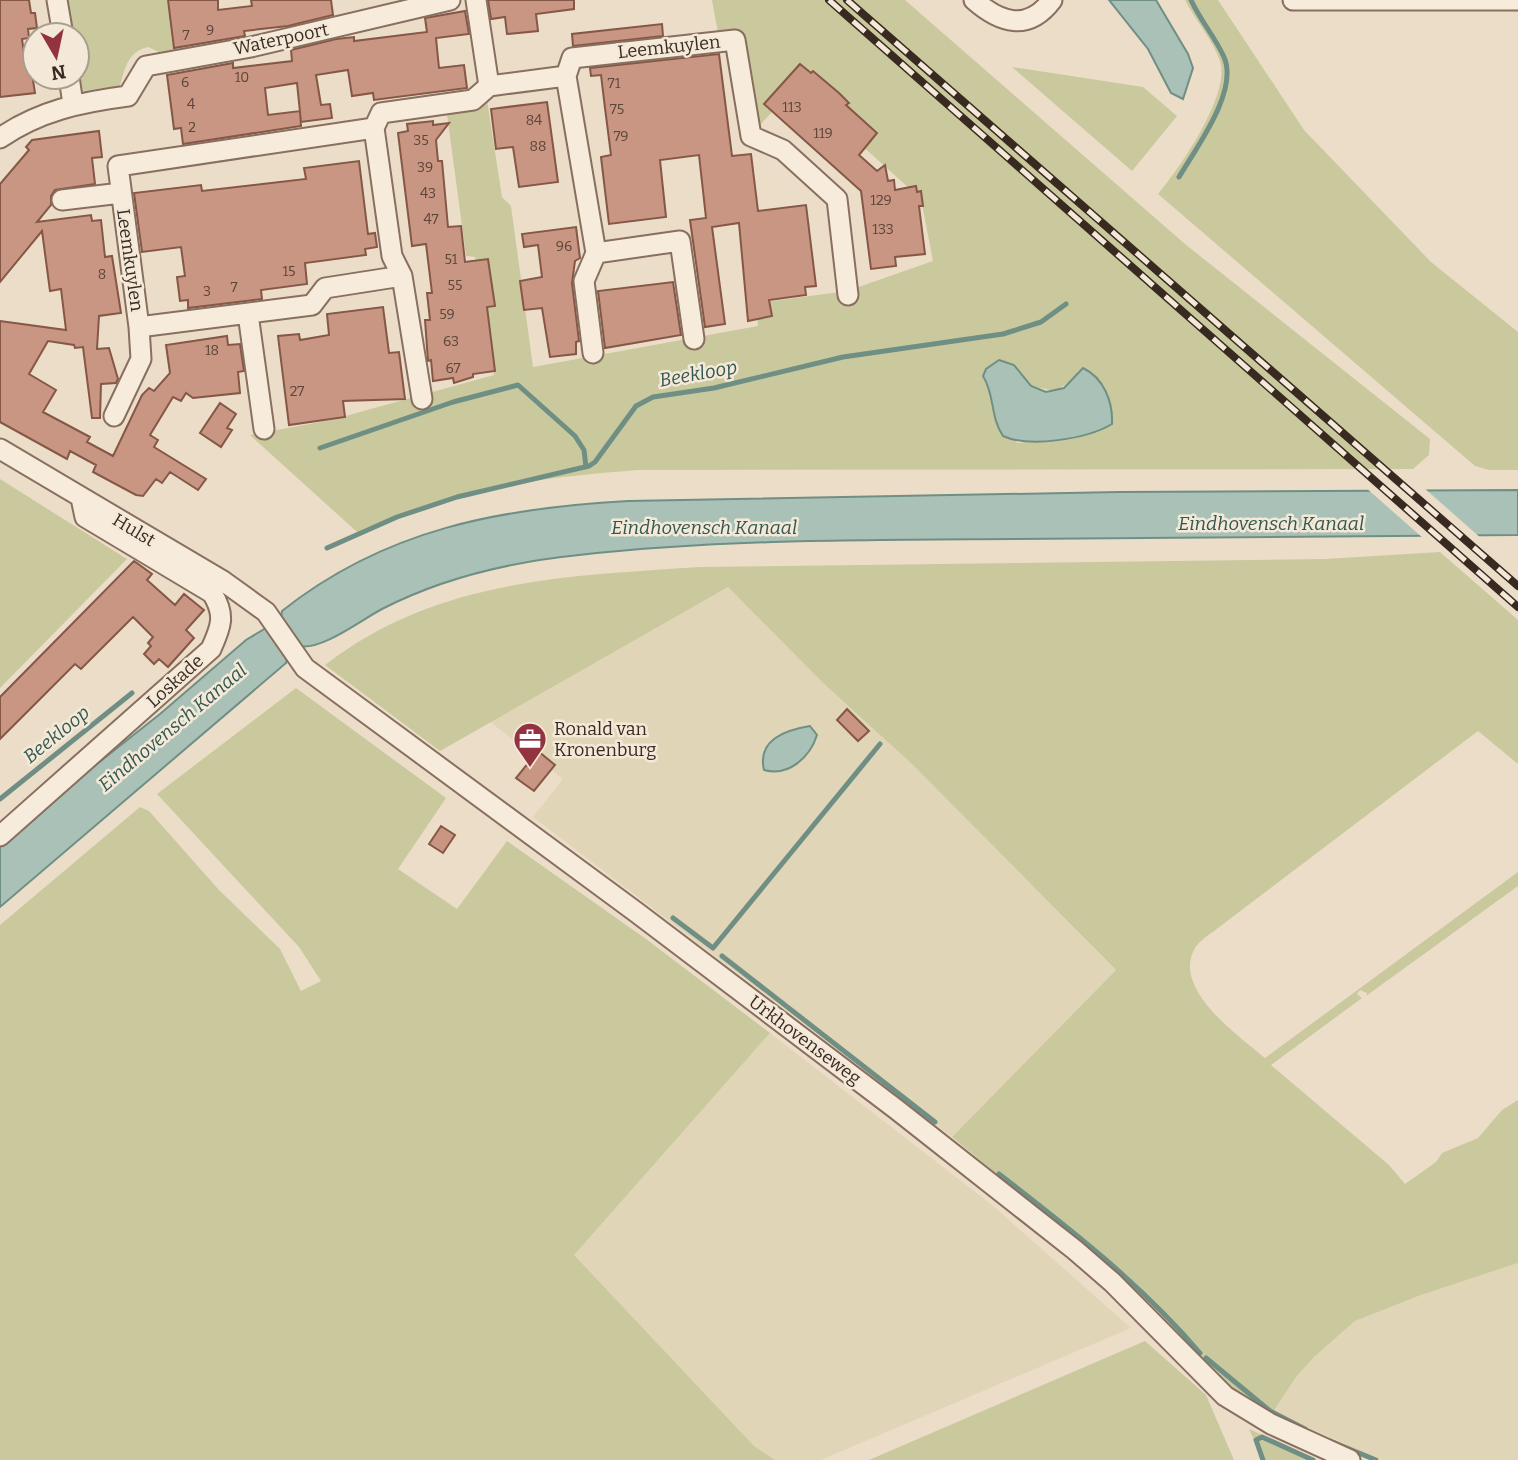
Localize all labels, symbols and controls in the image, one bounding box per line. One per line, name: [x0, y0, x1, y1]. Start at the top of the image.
street label: Waterpoort: [232, 18, 331, 60]
north arrow: [21, 21, 91, 91]
house number: 9: [206, 22, 214, 39]
house number: 7: [182, 27, 190, 44]
street label: Leemkuylen: [617, 31, 722, 63]
text: N: [49, 60, 68, 85]
house number: 10: [235, 69, 249, 86]
house number: 6: [181, 74, 189, 91]
house number: 71: [608, 75, 621, 92]
house number: 4: [187, 96, 195, 113]
house number: 113: [782, 99, 802, 116]
house number: 75: [610, 101, 624, 118]
house number: 84: [526, 112, 542, 129]
house number: 2: [188, 119, 196, 136]
house number: 119: [813, 125, 833, 142]
house number: 79: [614, 128, 629, 145]
house number: 35: [413, 132, 429, 149]
house number: 88: [530, 138, 546, 155]
house number: 39: [417, 159, 433, 176]
house number: 43: [420, 185, 436, 202]
house number: 129: [870, 192, 892, 209]
street label: Leemkuylen: [112, 207, 148, 313]
house number: 47: [423, 211, 439, 228]
house number: 133: [872, 221, 894, 238]
house number: 96: [556, 238, 572, 255]
house number: 51: [445, 251, 458, 268]
house number: 15: [282, 263, 296, 280]
house number: 8: [98, 266, 106, 283]
house number: 55: [448, 277, 462, 294]
house number: 7: [230, 279, 238, 296]
house number: 3: [203, 283, 211, 300]
house number: 59: [439, 306, 455, 323]
house number: 63: [443, 333, 459, 350]
house number: 18: [205, 342, 219, 359]
water label: Beekloop: [657, 355, 739, 392]
house number: 67: [445, 360, 461, 377]
house number: 27: [290, 383, 304, 400]
street label: Hulst: [109, 509, 160, 551]
water label: Eindhovensch Kanaal: [1178, 512, 1364, 535]
water label: Eindhovensch Kanaal: [611, 516, 797, 539]
street label: Loskade: [142, 650, 208, 712]
water label: Eindhovensch Kanaal: [94, 659, 251, 796]
water label: Beekloop: [19, 701, 94, 768]
place label: Ronald van Kronenburg: [554, 718, 656, 761]
office icon: Ronald van Kronenburg: [511, 720, 549, 769]
street label: Urkhovenseweg: [745, 991, 865, 1089]

